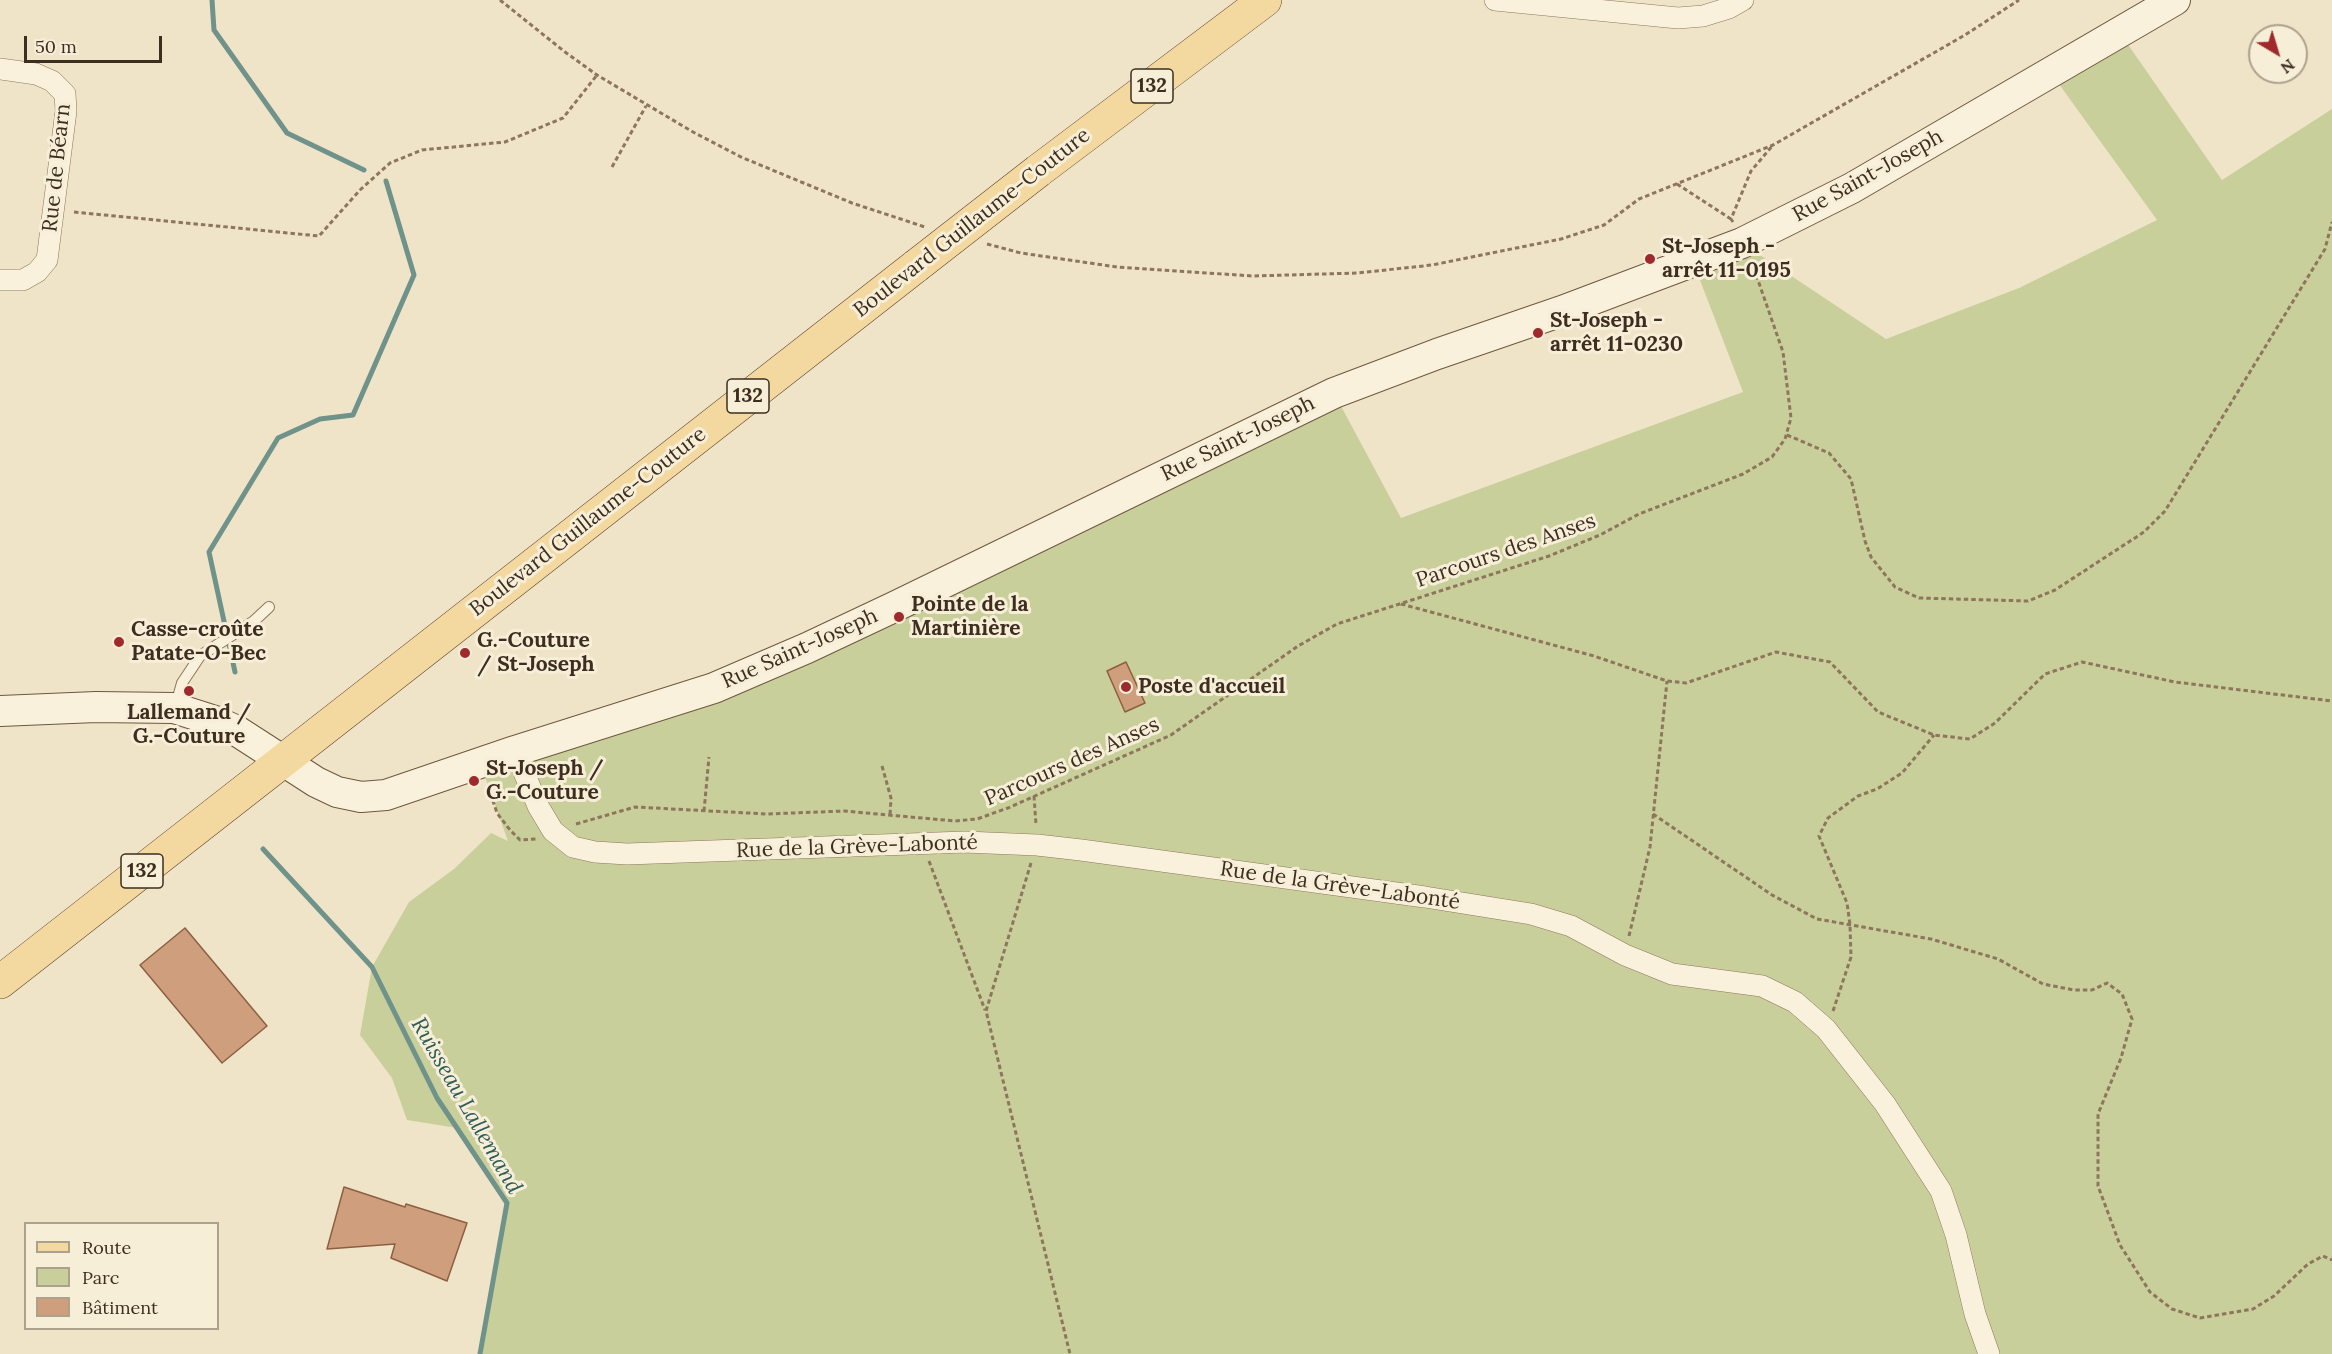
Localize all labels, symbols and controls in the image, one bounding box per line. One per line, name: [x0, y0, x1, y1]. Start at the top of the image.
scale bar: [27, 24, 165, 62]
north arrow: [2248, 24, 2308, 84]
text: 50 m: [35, 35, 77, 58]
text: N: [2277, 55, 2299, 78]
road number: 132: [1131, 69, 1173, 103]
street label: Rue de Béarn: [38, 102, 76, 234]
street label: Boulevard Guillaume-Couture: [849, 123, 1095, 323]
street label: Rue Saint-Joseph: [1788, 124, 1948, 228]
place label: St-Joseph - arrêt 11-0195: [1662, 234, 1791, 284]
marker: St-Joseph - arrêt 11-0195: [1643, 252, 1657, 266]
place label: St-Joseph - arrêt 11-0230: [1550, 308, 1683, 358]
marker: St-Joseph - arrêt 11-0230: [1531, 326, 1545, 340]
road number: 132: [727, 379, 769, 413]
street label: Rue Saint-Joseph: [1157, 391, 1319, 487]
street label: Boulevard Guillaume-Couture: [465, 422, 711, 622]
street label: Parcours des Anses: [1413, 508, 1599, 594]
place label: Pointe de la Martinière: [911, 592, 1028, 642]
street label: Rue Saint-Joseph: [718, 603, 882, 695]
marker: Pointe de la Martinière: [892, 610, 906, 624]
place label: Casse-croûte Patate-O-Bec: [131, 617, 266, 667]
place label: G.-Couture / St-Joseph: [477, 628, 595, 678]
marker: Casse-croûte Patate-O-Bec: [112, 635, 126, 649]
marker: G.-Couture / St-Joseph: [458, 646, 472, 660]
place label: Poste d'accueil: [1138, 674, 1285, 700]
marker: Poste d'accueil: [1119, 680, 1133, 694]
marker: Lallemand / G.-Couture: [182, 684, 196, 698]
place label: Lallemand / G.-Couture: [127, 700, 251, 750]
street label: Parcours des Anses: [981, 712, 1163, 812]
place label: St-Joseph / G.-Couture: [486, 756, 604, 806]
marker: St-Joseph / G.-Couture: [467, 774, 481, 788]
street label: Rue de la Grève-Labonté: [736, 830, 978, 864]
road number: 132: [121, 854, 163, 888]
street label: Rue de la Grève-Labonté: [1218, 857, 1462, 915]
water label: Ruisseau Lallemand: [405, 1013, 527, 1199]
legend: [24, 1222, 219, 1330]
text: Route: [82, 1236, 131, 1259]
text: Parc: [82, 1266, 119, 1289]
text: Bâtiment: [82, 1296, 158, 1319]

